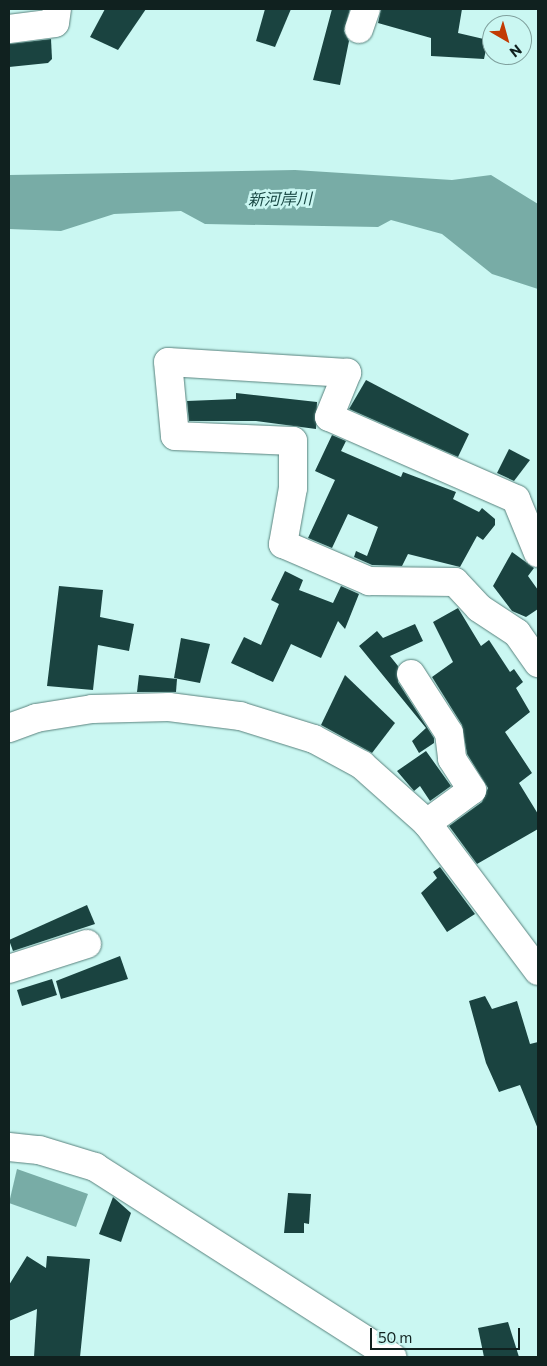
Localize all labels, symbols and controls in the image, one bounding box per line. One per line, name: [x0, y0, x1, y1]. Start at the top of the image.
north arrow: [482, 15, 532, 65]
text: N: [507, 41, 525, 61]
water label: 新河岸川: [248, 189, 312, 209]
scale bar: [372, 1318, 522, 1350]
text: 50 m: [378, 1328, 412, 1346]

